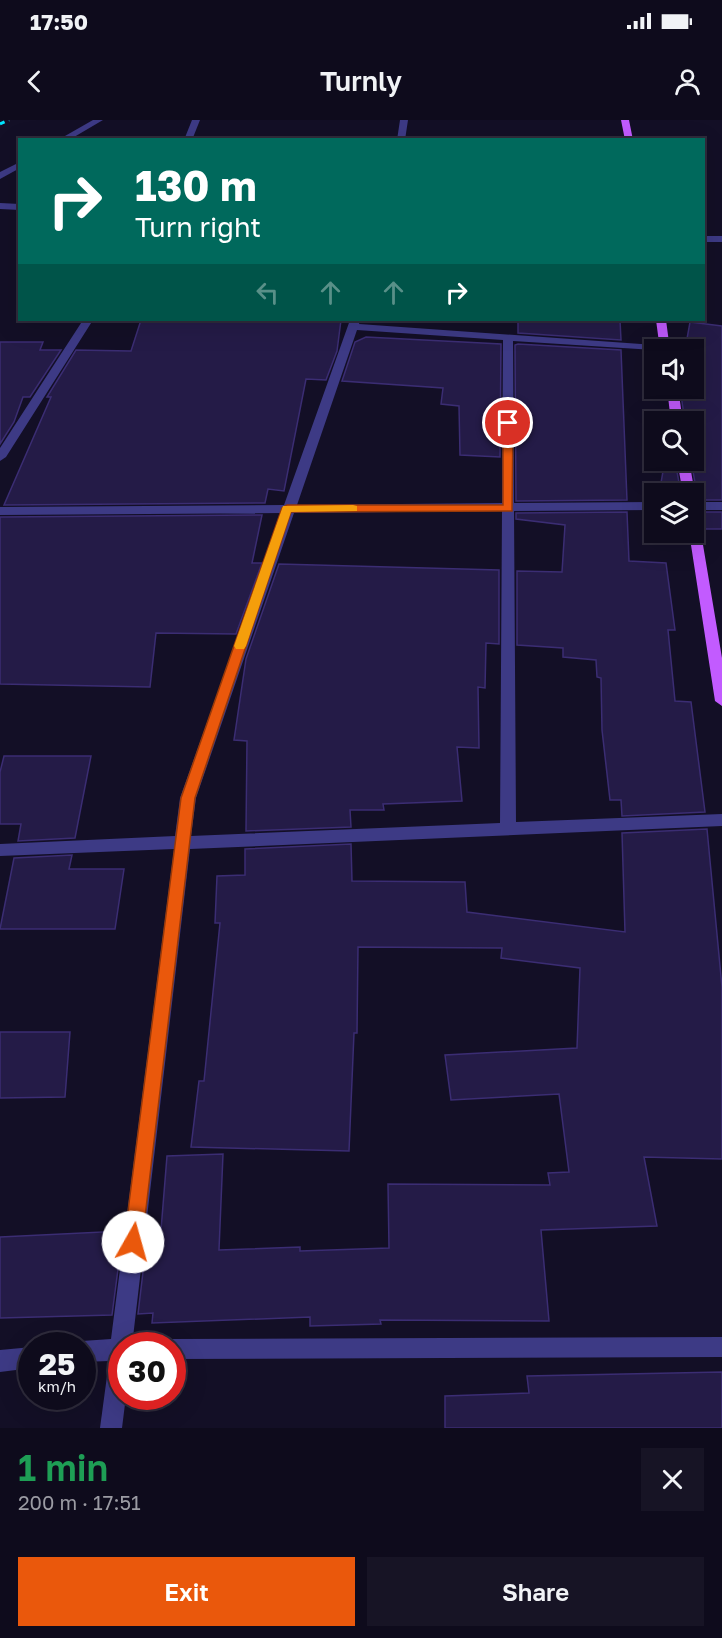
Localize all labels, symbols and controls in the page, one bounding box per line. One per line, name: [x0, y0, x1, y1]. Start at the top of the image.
text: 17:50: [30, 8, 88, 35]
icon: back: [18, 65, 51, 98]
text: Turnly: [320, 65, 402, 97]
icon: person: [671, 65, 704, 98]
text: 130 m: [135, 160, 257, 210]
icon: right: [36, 162, 114, 240]
text: Turn right: [135, 211, 261, 243]
icon: left: [251, 276, 284, 309]
icon: ahead: [314, 276, 347, 309]
icon: ahead: [377, 276, 410, 309]
icon: right: [440, 276, 473, 309]
map controls: [644, 339, 704, 543]
button: sound: [644, 339, 704, 399]
pin: [482, 397, 533, 448]
icon: arrive: [491, 406, 524, 439]
button: search: [644, 411, 704, 471]
button: layers: [644, 483, 704, 543]
position arrow: [101, 1210, 165, 1274]
speed limit sign: 30: [108, 1332, 186, 1410]
text: 25: [39, 1346, 75, 1382]
text: km/h: [38, 1377, 76, 1395]
text: 1 min: [18, 1446, 108, 1489]
button: close: [641, 1448, 704, 1511]
text: 200 m · 17:51: [18, 1490, 141, 1514]
button: Exit: [18, 1557, 355, 1626]
button: Share: [367, 1557, 704, 1626]

